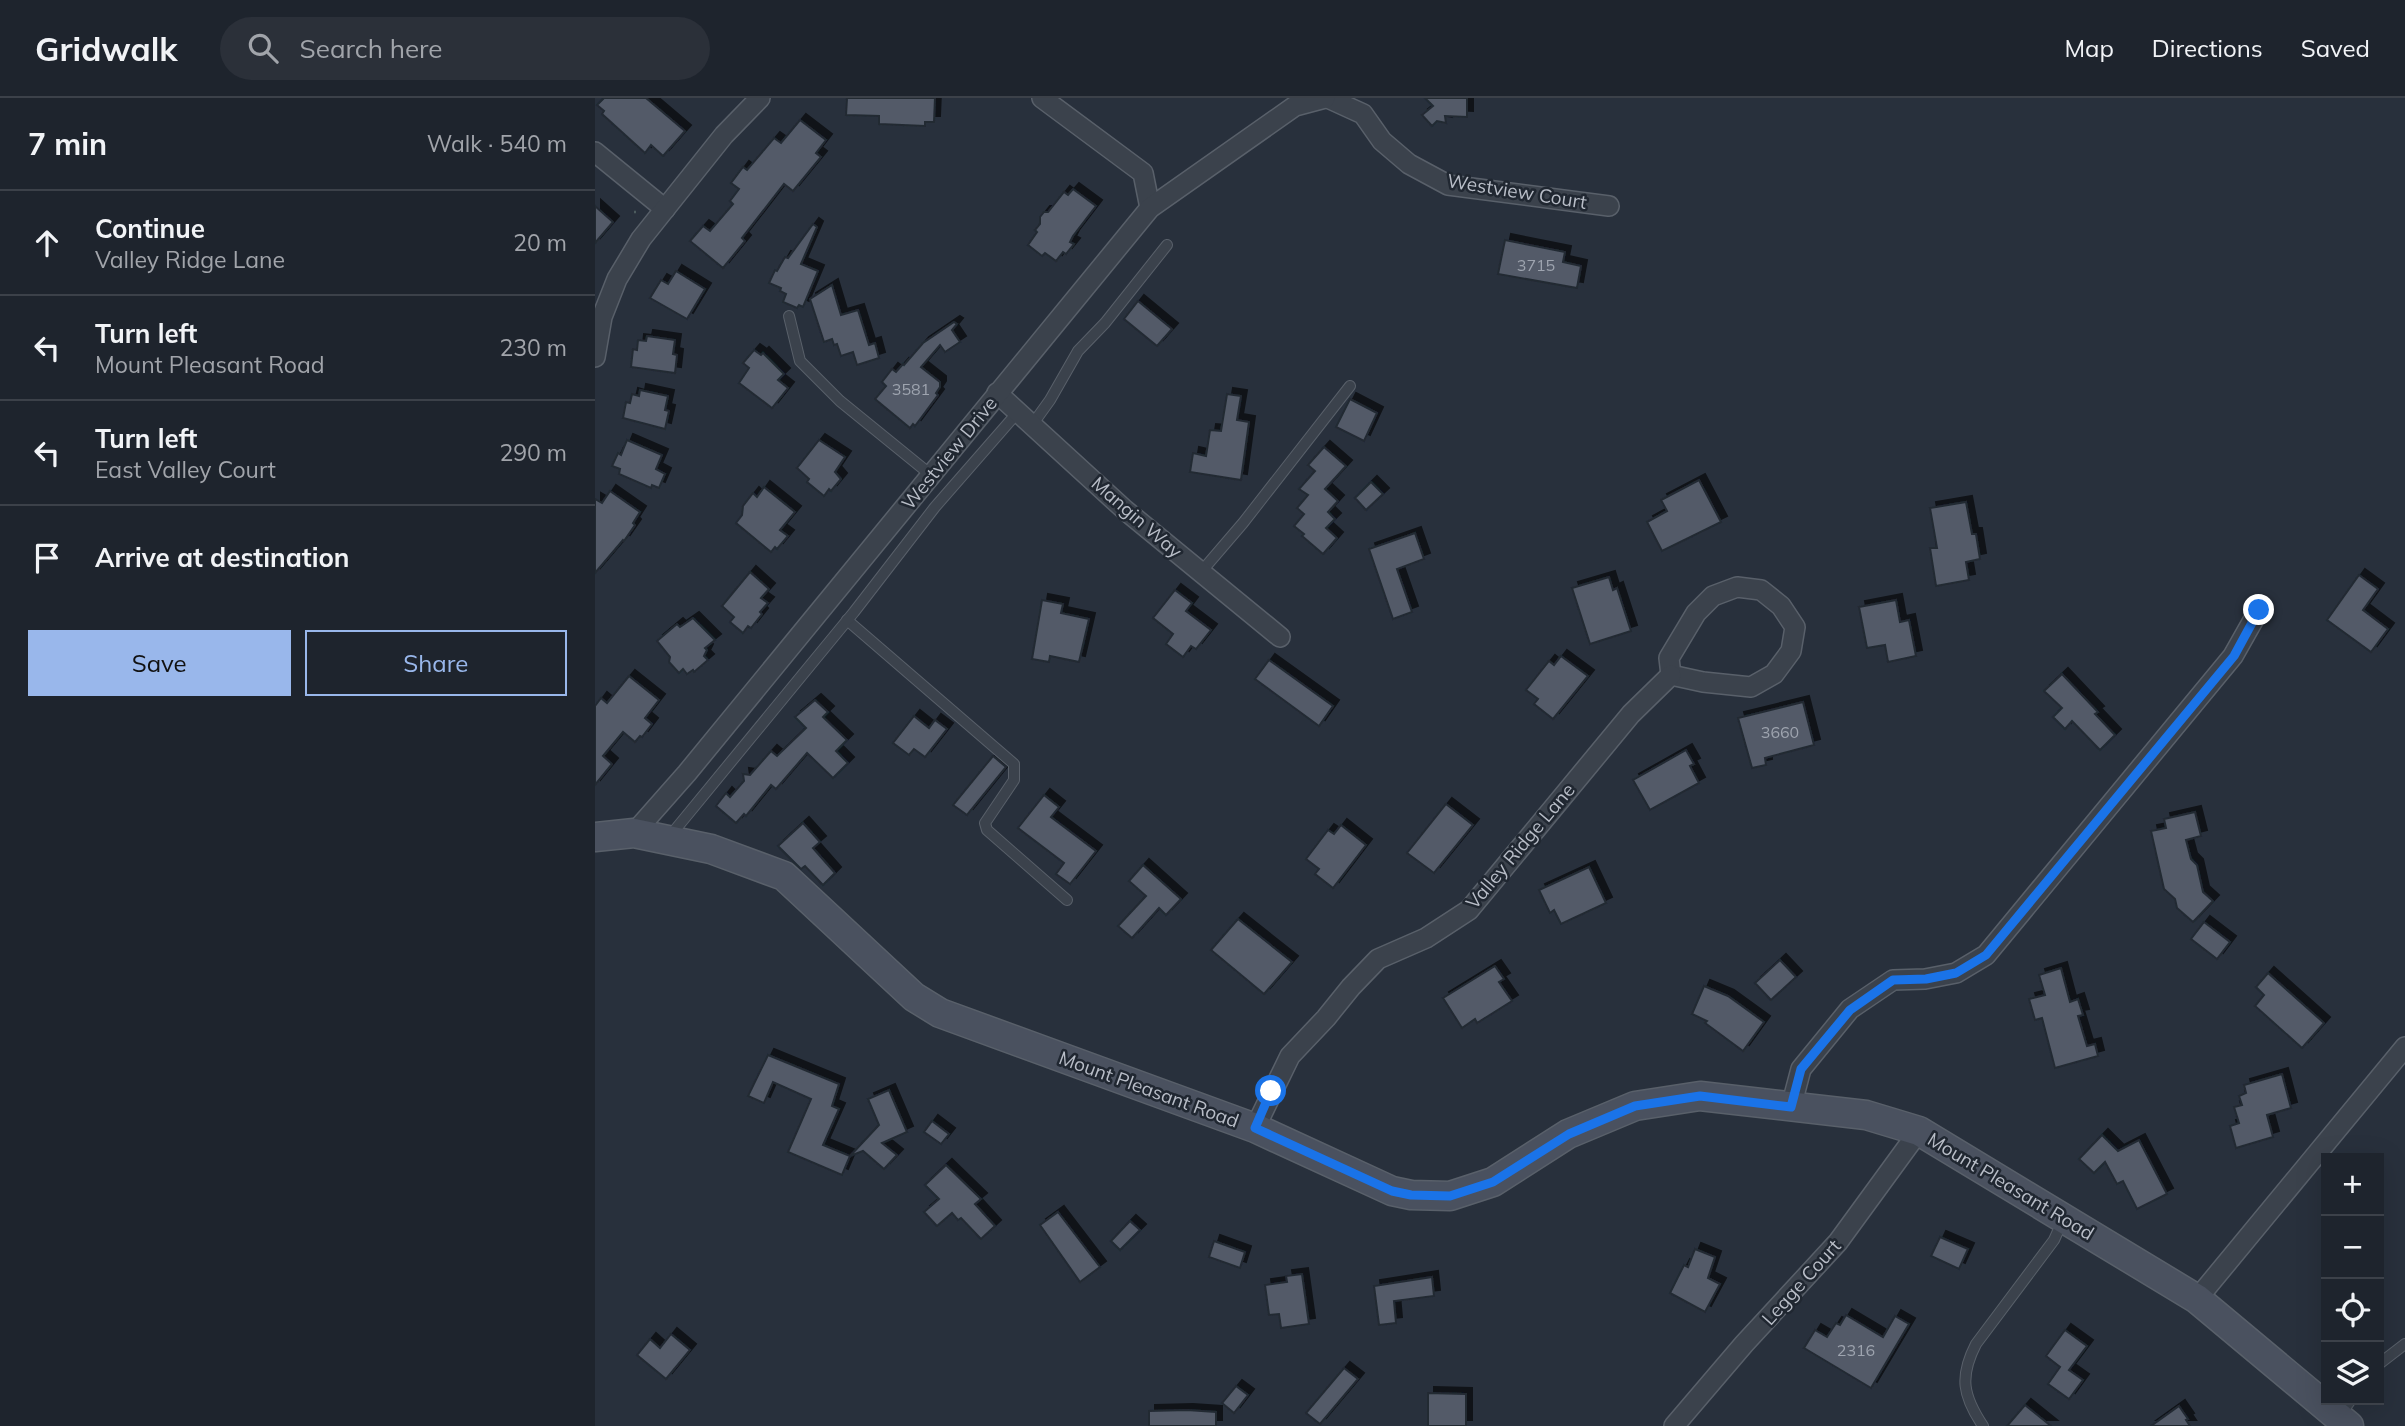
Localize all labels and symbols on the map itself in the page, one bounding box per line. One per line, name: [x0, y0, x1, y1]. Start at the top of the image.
street label: Westview Court: [1446, 168, 1589, 214]
house number: 3715: [1517, 255, 1555, 275]
house number: 3581: [892, 379, 930, 399]
street label: Westview Drive: [896, 392, 1002, 514]
street label: Mangin Way: [1087, 471, 1187, 563]
route end: [2243, 594, 2274, 625]
house number: 3660: [1761, 722, 1799, 742]
street label: Valley Ridge Lane: [1460, 778, 1580, 914]
street label: Mount Pleasant Road: [1056, 1045, 1242, 1133]
route start: [1255, 1075, 1286, 1106]
street label: Mount Pleasant Road: [1924, 1127, 2098, 1245]
street label: Legge Court: [1756, 1234, 1846, 1330]
house number: 2316: [1837, 1340, 1875, 1360]

